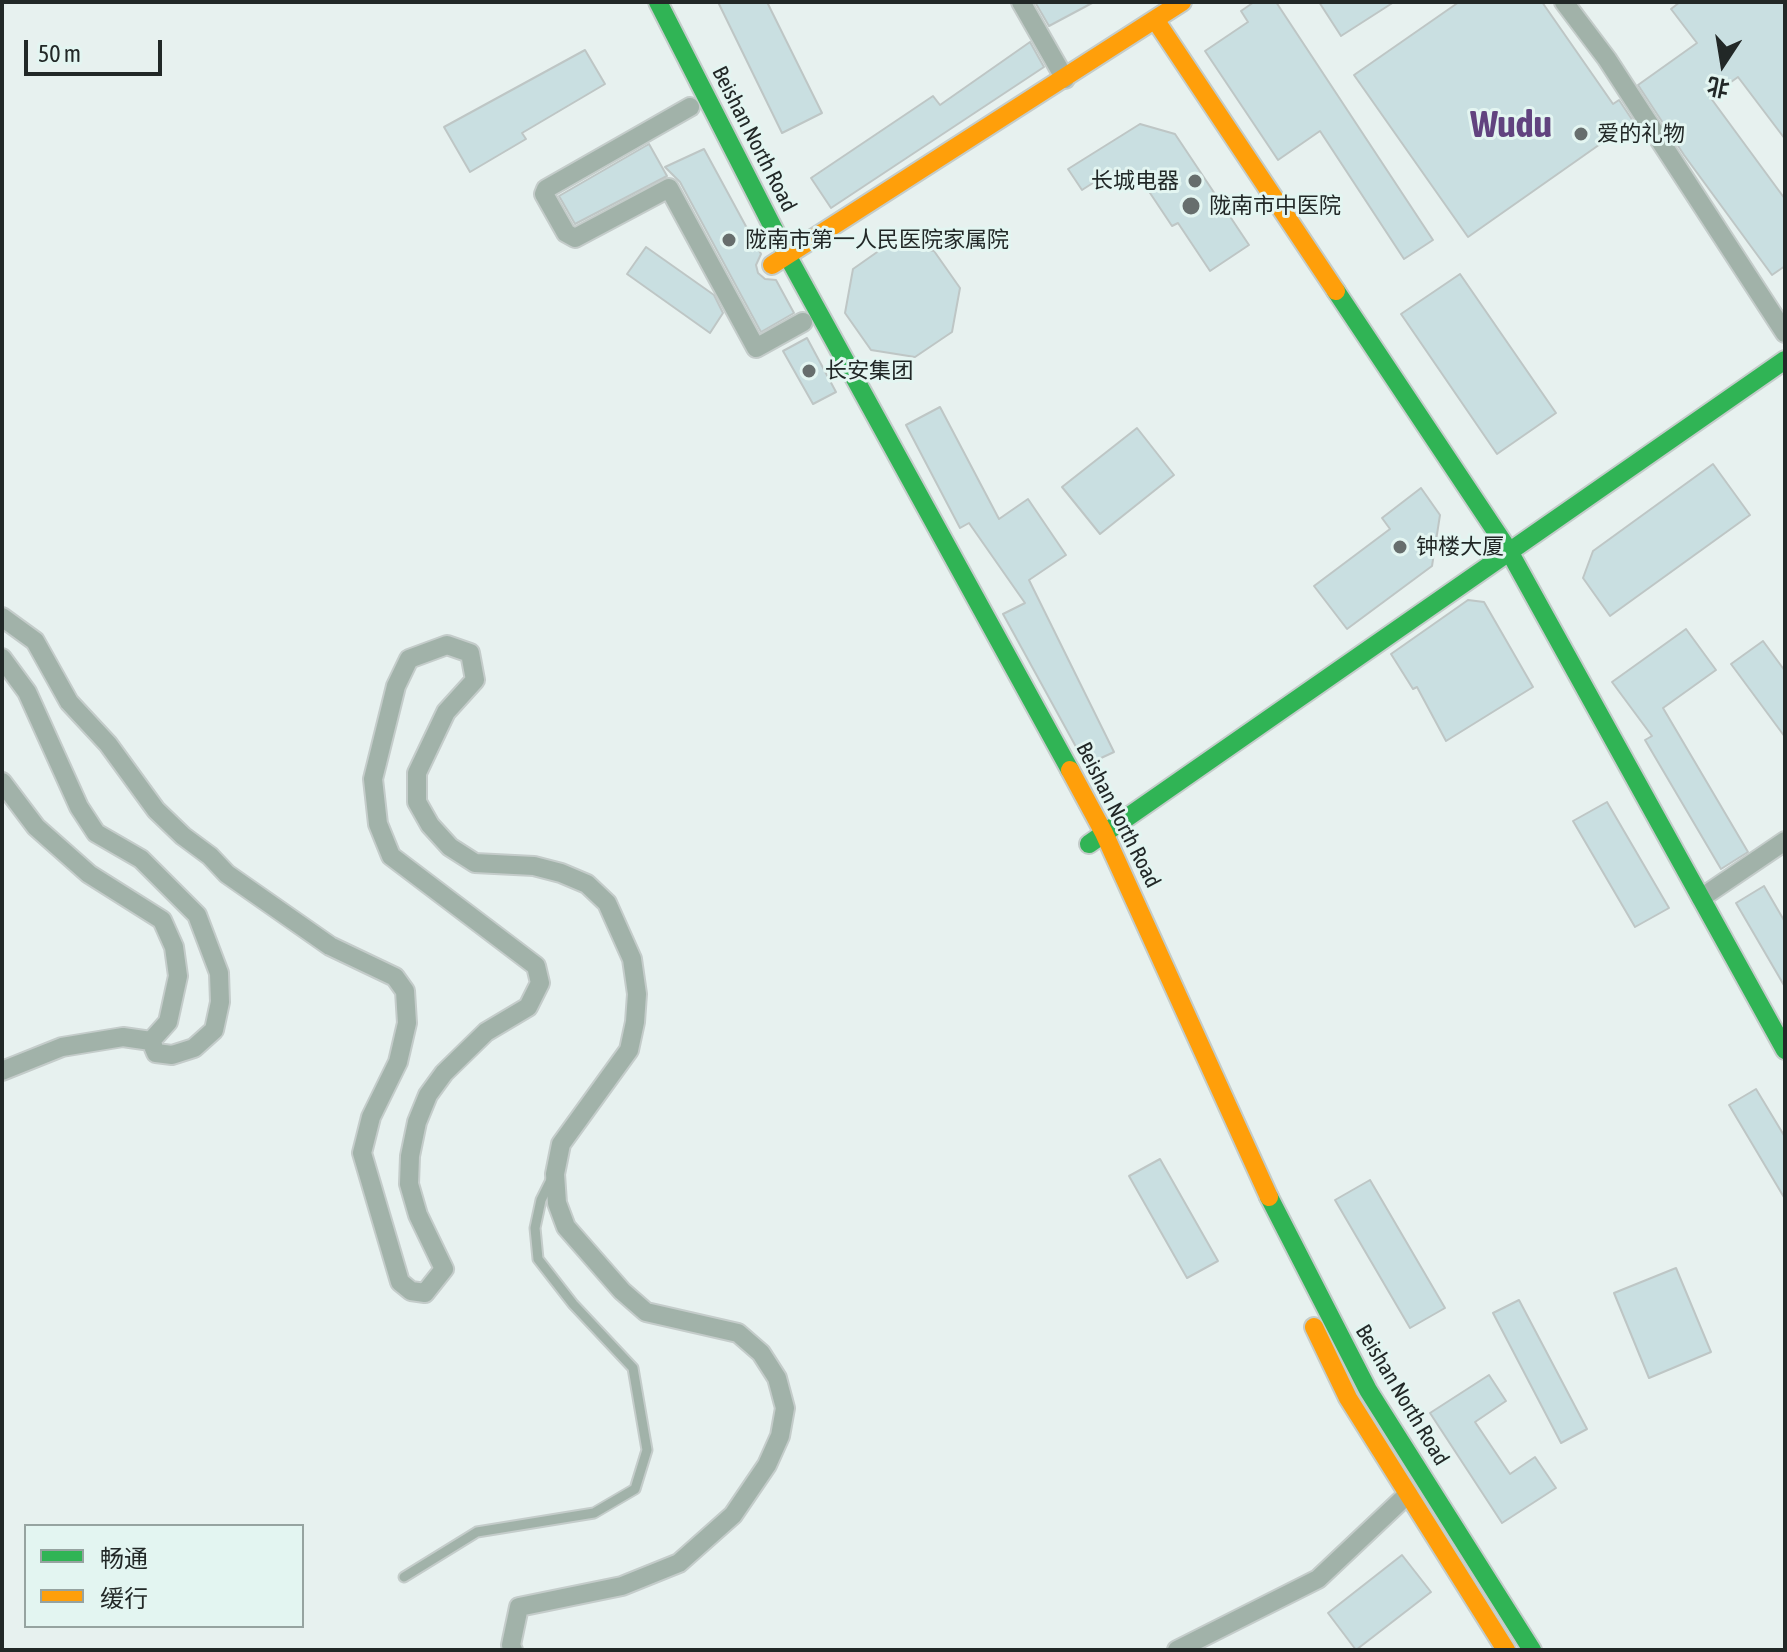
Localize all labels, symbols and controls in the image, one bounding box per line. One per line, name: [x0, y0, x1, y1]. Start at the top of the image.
scale bar: [28, 24, 166, 74]
north arrow: [1683, 24, 1763, 104]
text: 50 m: [38, 40, 81, 67]
street label: Beishan North Road: [706, 62, 802, 216]
text: 北: [1705, 72, 1731, 102]
district label: Wudu: [1470, 102, 1552, 148]
place label: 爱的礼物: [1597, 121, 1685, 147]
marker: 爱的礼物: [1572, 125, 1590, 143]
place label: 长城电器: [1091, 168, 1179, 194]
marker: 长城电器: [1186, 172, 1204, 190]
place label: 陇南市中医院: [1209, 193, 1341, 219]
marker: 陇南市中医院: [1180, 195, 1202, 217]
place label: 陇南市第一人民医院家属院: [745, 227, 1009, 253]
marker: 陇南市第一人民医院家属院: [720, 231, 738, 249]
place label: 长安集团: [825, 358, 913, 384]
marker: 长安集团: [800, 362, 818, 380]
place label: 钟楼大厦: [1416, 534, 1504, 560]
marker: 钟楼大厦: [1391, 538, 1409, 556]
street label: Beishan North Road: [1070, 738, 1166, 892]
street label: Beishan North Road: [1350, 1320, 1454, 1470]
legend: [24, 1524, 304, 1628]
text: 畅通: [100, 1545, 148, 1572]
text: 缓行: [100, 1585, 148, 1612]

